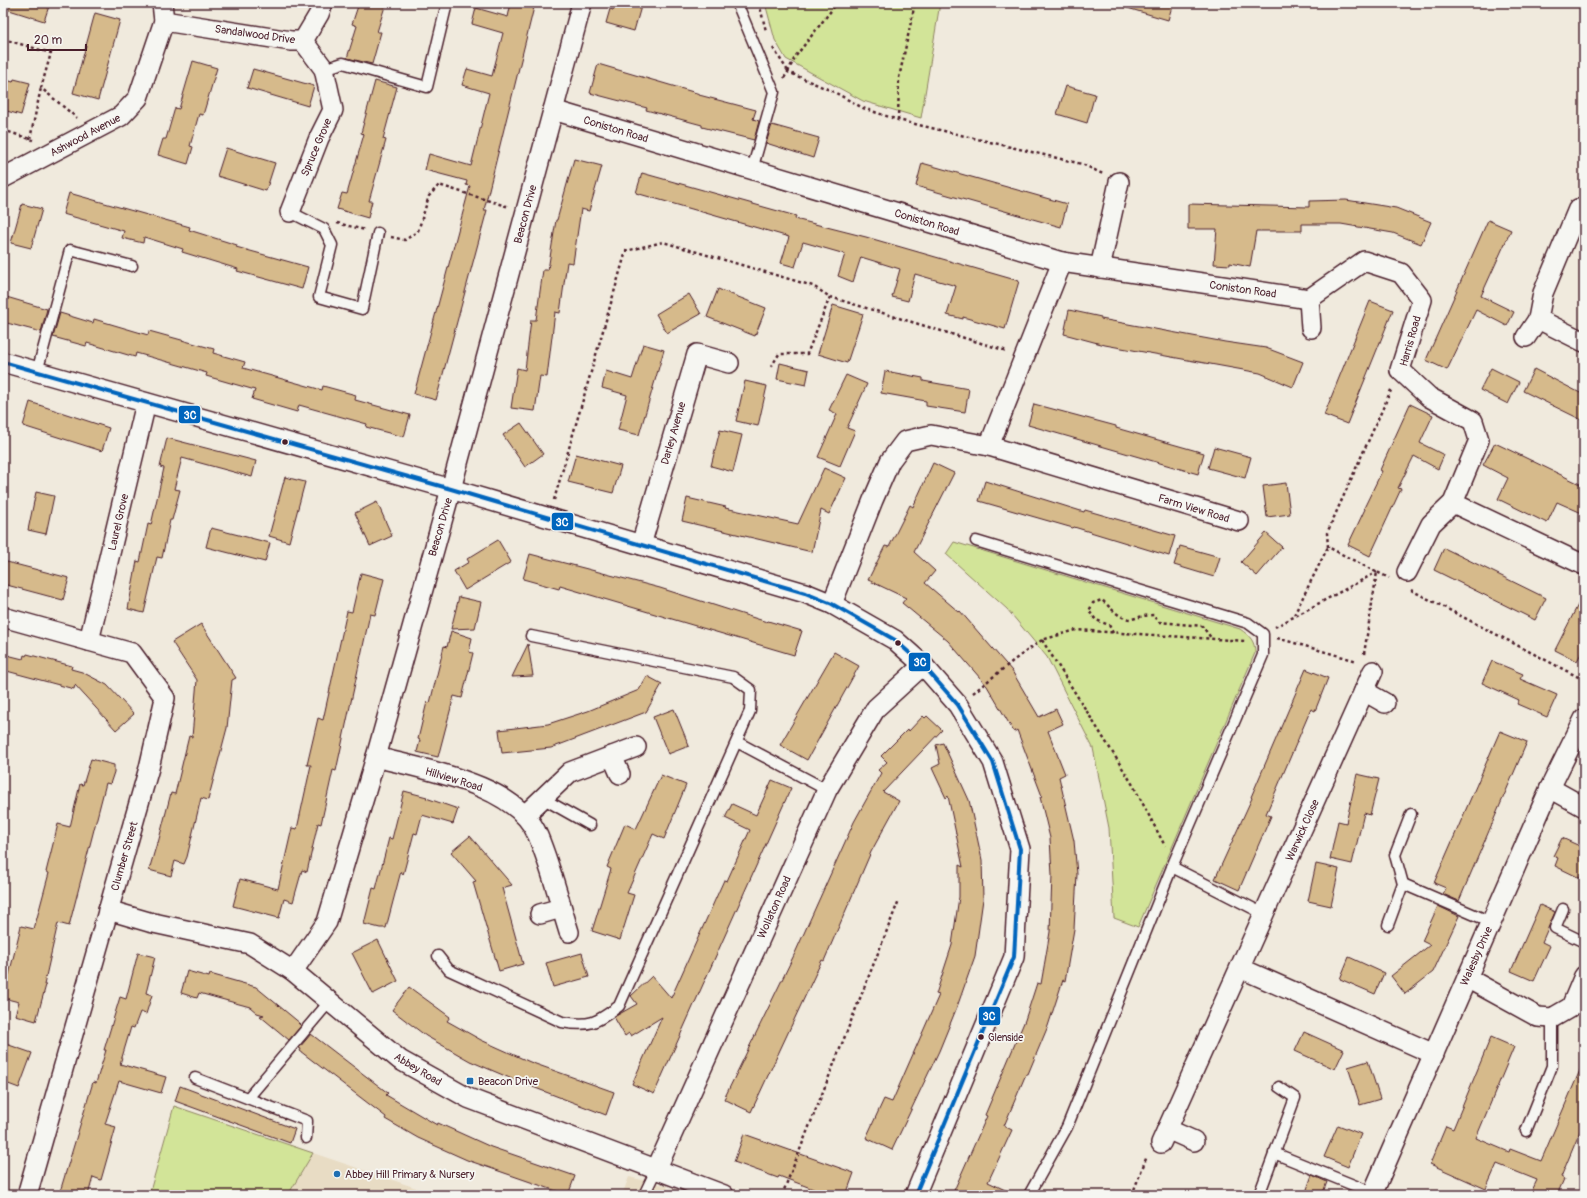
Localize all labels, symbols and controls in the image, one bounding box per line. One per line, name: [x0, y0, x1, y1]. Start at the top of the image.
street label: Sandalwood Drive: [214, 22, 297, 47]
scale bar: [28, 26, 86, 52]
text: 20 m: [34, 33, 63, 48]
street label: Ashwood Avenue: [48, 111, 123, 160]
street label: Coniston Road: [582, 113, 650, 146]
street label: Spruce Grove: [298, 116, 335, 178]
street label: Beacon Drive: [511, 183, 540, 245]
street label: Coniston Road: [893, 206, 961, 239]
street label: Coniston Road: [1209, 278, 1277, 301]
street label: Harris Road: [1397, 314, 1424, 368]
street label: Darley Avenue: [658, 400, 689, 466]
line badge: 3C: [178, 405, 201, 424]
text: 3C: [184, 409, 197, 422]
unlabelled marker: [280, 437, 290, 447]
street label: Farm View Road: [1157, 491, 1231, 525]
street label: Laurel Grove: [106, 492, 131, 552]
street label: Beacon Drive: [426, 496, 455, 558]
line badge: 3C: [551, 512, 574, 531]
text: 3C: [556, 516, 569, 529]
unlabelled marker: [893, 638, 903, 648]
line badge: 3C: [908, 652, 931, 672]
text: 3C: [914, 656, 927, 669]
street label: Hillview Road: [424, 765, 484, 794]
street label: Warwick Close: [1283, 797, 1322, 863]
street label: Clumber Street: [108, 820, 141, 892]
street label: Wollaton Road: [755, 874, 794, 940]
street label: Walesby Drive: [1458, 924, 1496, 988]
line badge: 3C: [978, 1006, 1001, 1026]
text: 3C: [983, 1010, 996, 1023]
marker: Glenside: [976, 1032, 986, 1042]
place label: Glenside: [988, 1032, 1023, 1044]
street label: Abbey Road: [392, 1050, 444, 1089]
place label: Beacon Drive: [478, 1075, 539, 1088]
marker: Beacon Drive: [465, 1076, 475, 1086]
place label: Abbey Hill Primary & Nursery: [345, 1168, 475, 1181]
marker: Abbey Hill Primary & Nursery: [332, 1169, 342, 1179]

